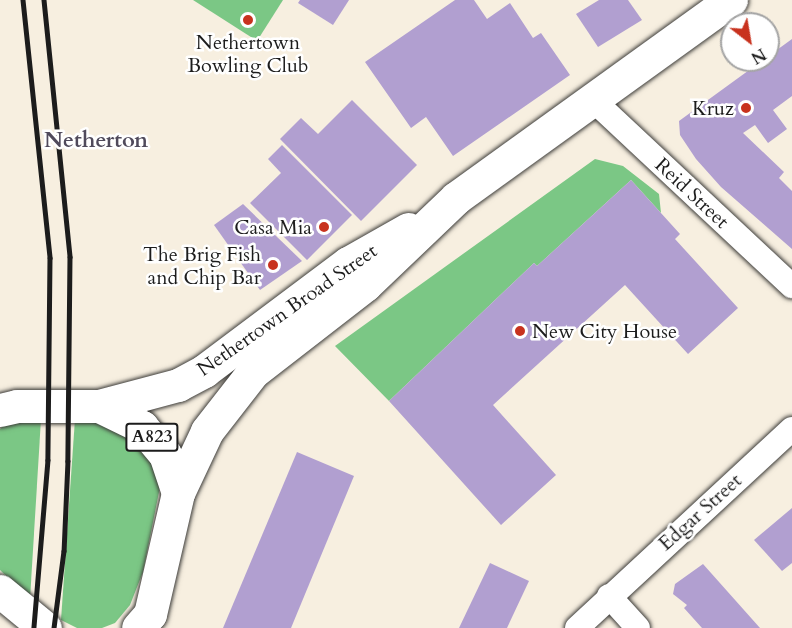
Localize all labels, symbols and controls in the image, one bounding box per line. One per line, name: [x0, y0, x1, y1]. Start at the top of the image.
north arrow: [720, 12, 780, 72]
marker: Nethertown Bowling Club: [241, 13, 255, 27]
place label: Nethertown Bowling Club: [187, 30, 309, 77]
text: N: [747, 43, 770, 69]
place label: Kruz: [692, 96, 734, 120]
marker: Kruz: [739, 101, 753, 115]
district label: Netherton: [44, 128, 148, 154]
street label: Reid Street: [650, 153, 734, 233]
place label: Casa Mia: [234, 215, 312, 239]
marker: Casa Mia: [317, 220, 331, 234]
street label: Nethertown Broad Street: [192, 239, 382, 381]
place label: The Brig Fish and Chip Bar: [143, 242, 261, 289]
marker: The Brig Fish and Chip Bar: [266, 258, 280, 272]
place label: New City House: [532, 319, 677, 343]
marker: New City House: [513, 324, 527, 338]
road number: A823: [125, 422, 179, 452]
street label: Edgar Street: [653, 468, 747, 556]

